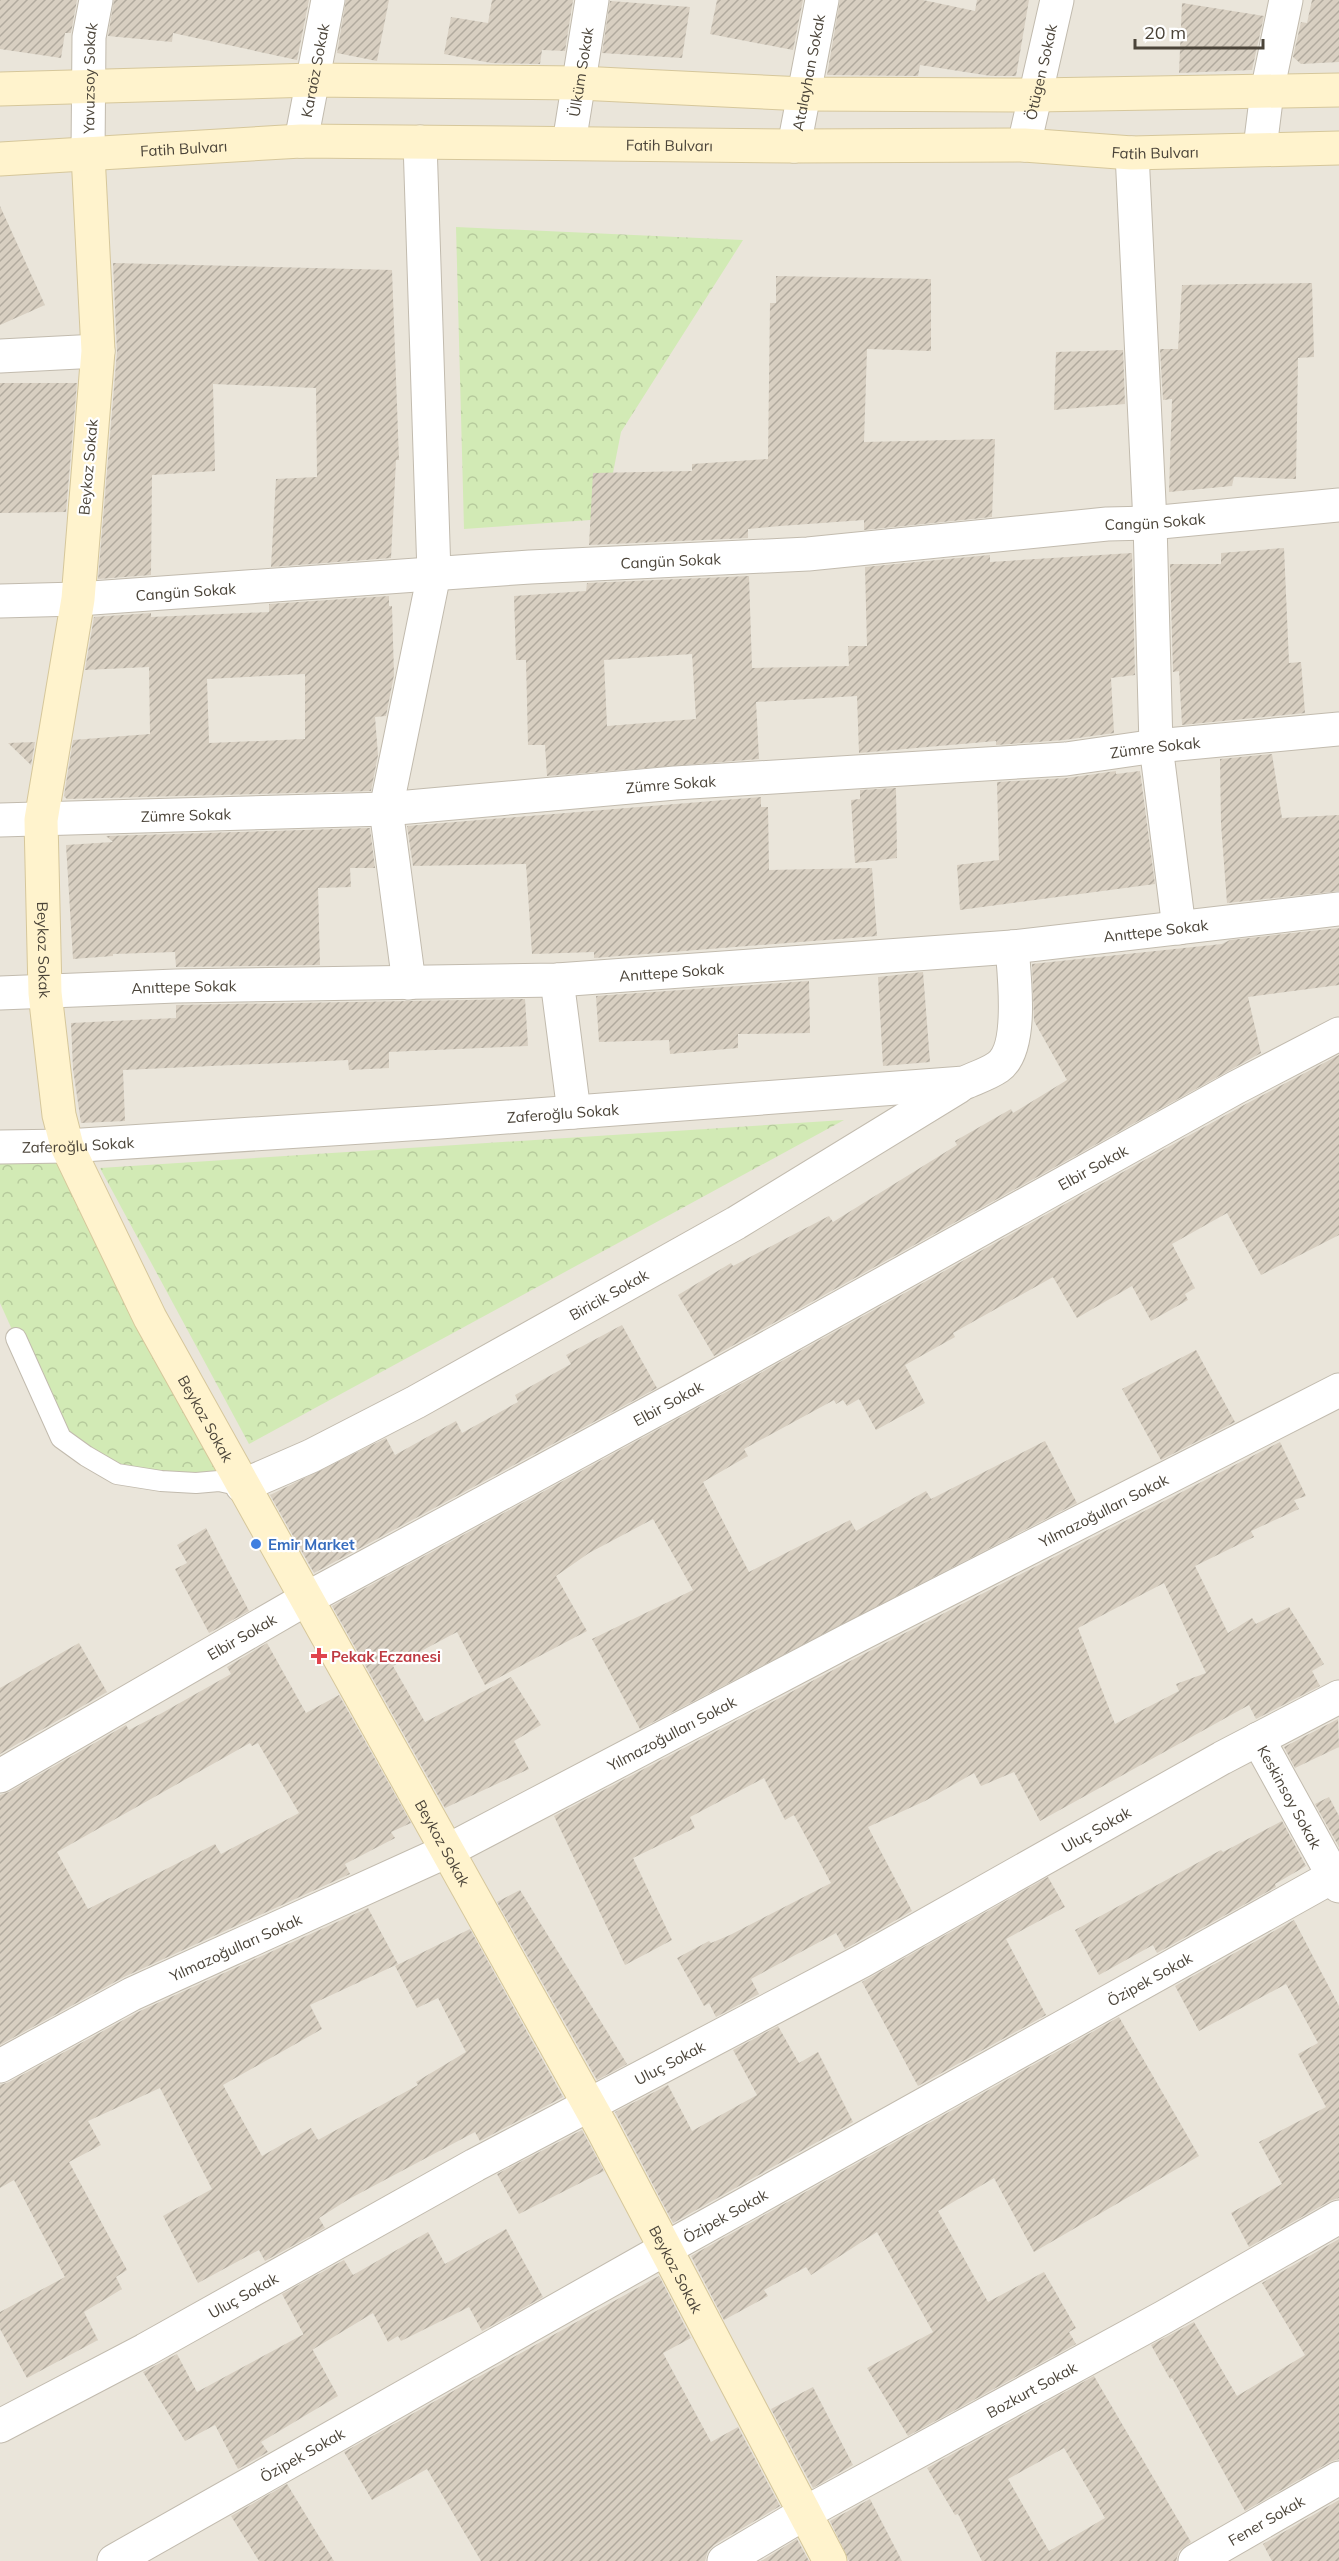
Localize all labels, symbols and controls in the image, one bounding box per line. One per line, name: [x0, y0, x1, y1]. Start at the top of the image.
street label: Atalayhan Sokak: [788, 12, 829, 132]
scale bar: [1135, 12, 1262, 50]
street label: Yavuzsoy Sokak: [79, 21, 101, 135]
street label: Karaöz Sokak: [296, 21, 333, 119]
text: 20 m: [1144, 21, 1186, 44]
street label: Ötügen Sokak: [1021, 22, 1061, 122]
street label: Ülküm Sokak: [564, 26, 597, 118]
street label: Fatih Bulvarı: [626, 135, 713, 155]
street label: Fatih Bulvarı: [140, 136, 228, 160]
street label: Fatih Bulvarı: [1111, 142, 1199, 163]
street label: Beykoz Sokak: [74, 418, 102, 516]
street label: Cangün Sokak: [1105, 508, 1206, 534]
street label: Cangün Sokak: [620, 549, 722, 572]
street label: Cangün Sokak: [135, 578, 237, 604]
street label: Zümre Sokak: [1109, 732, 1201, 762]
street label: Zümre Sokak: [625, 771, 717, 797]
street label: Zümre Sokak: [140, 804, 232, 825]
street label: Beykoz Sokak: [33, 901, 55, 999]
street label: Anıttepe Sokak: [1102, 915, 1209, 946]
street label: Anıttepe Sokak: [618, 958, 725, 985]
street label: Anıttepe Sokak: [131, 976, 237, 997]
street label: Zaferoğlu Sokak: [506, 1099, 620, 1126]
street label: Zaferoğlu Sokak: [22, 1132, 135, 1156]
street label: Elbir Sokak: [1055, 1140, 1131, 1194]
street label: Biricik Sokak: [566, 1264, 652, 1324]
street label: Beykoz Sokak: [174, 1372, 238, 1465]
street label: Elbir Sokak: [630, 1376, 706, 1430]
street label: Yılmazoğulları Sokak: [1035, 1469, 1172, 1551]
place label: Emir Market: [268, 1535, 355, 1554]
marker: Emir Market: [249, 1537, 263, 1551]
street label: Elbir Sokak: [204, 1609, 280, 1664]
place label: Pekak Eczanesi: [331, 1647, 441, 1666]
marker: Pekak Eczanesi: [312, 1649, 326, 1663]
street label: Yılmazoğulları Sokak: [603, 1691, 739, 1775]
street label: Keskinsoy Sokak: [1254, 1742, 1326, 1852]
street label: Beykoz Sokak: [411, 1796, 475, 1890]
street label: Uluç Sokak: [1058, 1802, 1134, 1856]
street label: Yılmazoğulları Sokak: [166, 1909, 305, 1986]
street label: Özipek Sokak: [1104, 1947, 1195, 2010]
street label: Uluç Sokak: [631, 2036, 708, 2089]
street label: Özipek Sokak: [679, 2184, 771, 2247]
street label: Beykoz Sokak: [645, 2222, 707, 2316]
street label: Uluç Sokak: [205, 2268, 281, 2322]
street label: Bozkurt Sokak: [983, 2357, 1080, 2422]
street label: Özipek Sokak: [256, 2423, 348, 2486]
street label: Fener Sokak: [1224, 2490, 1308, 2550]

